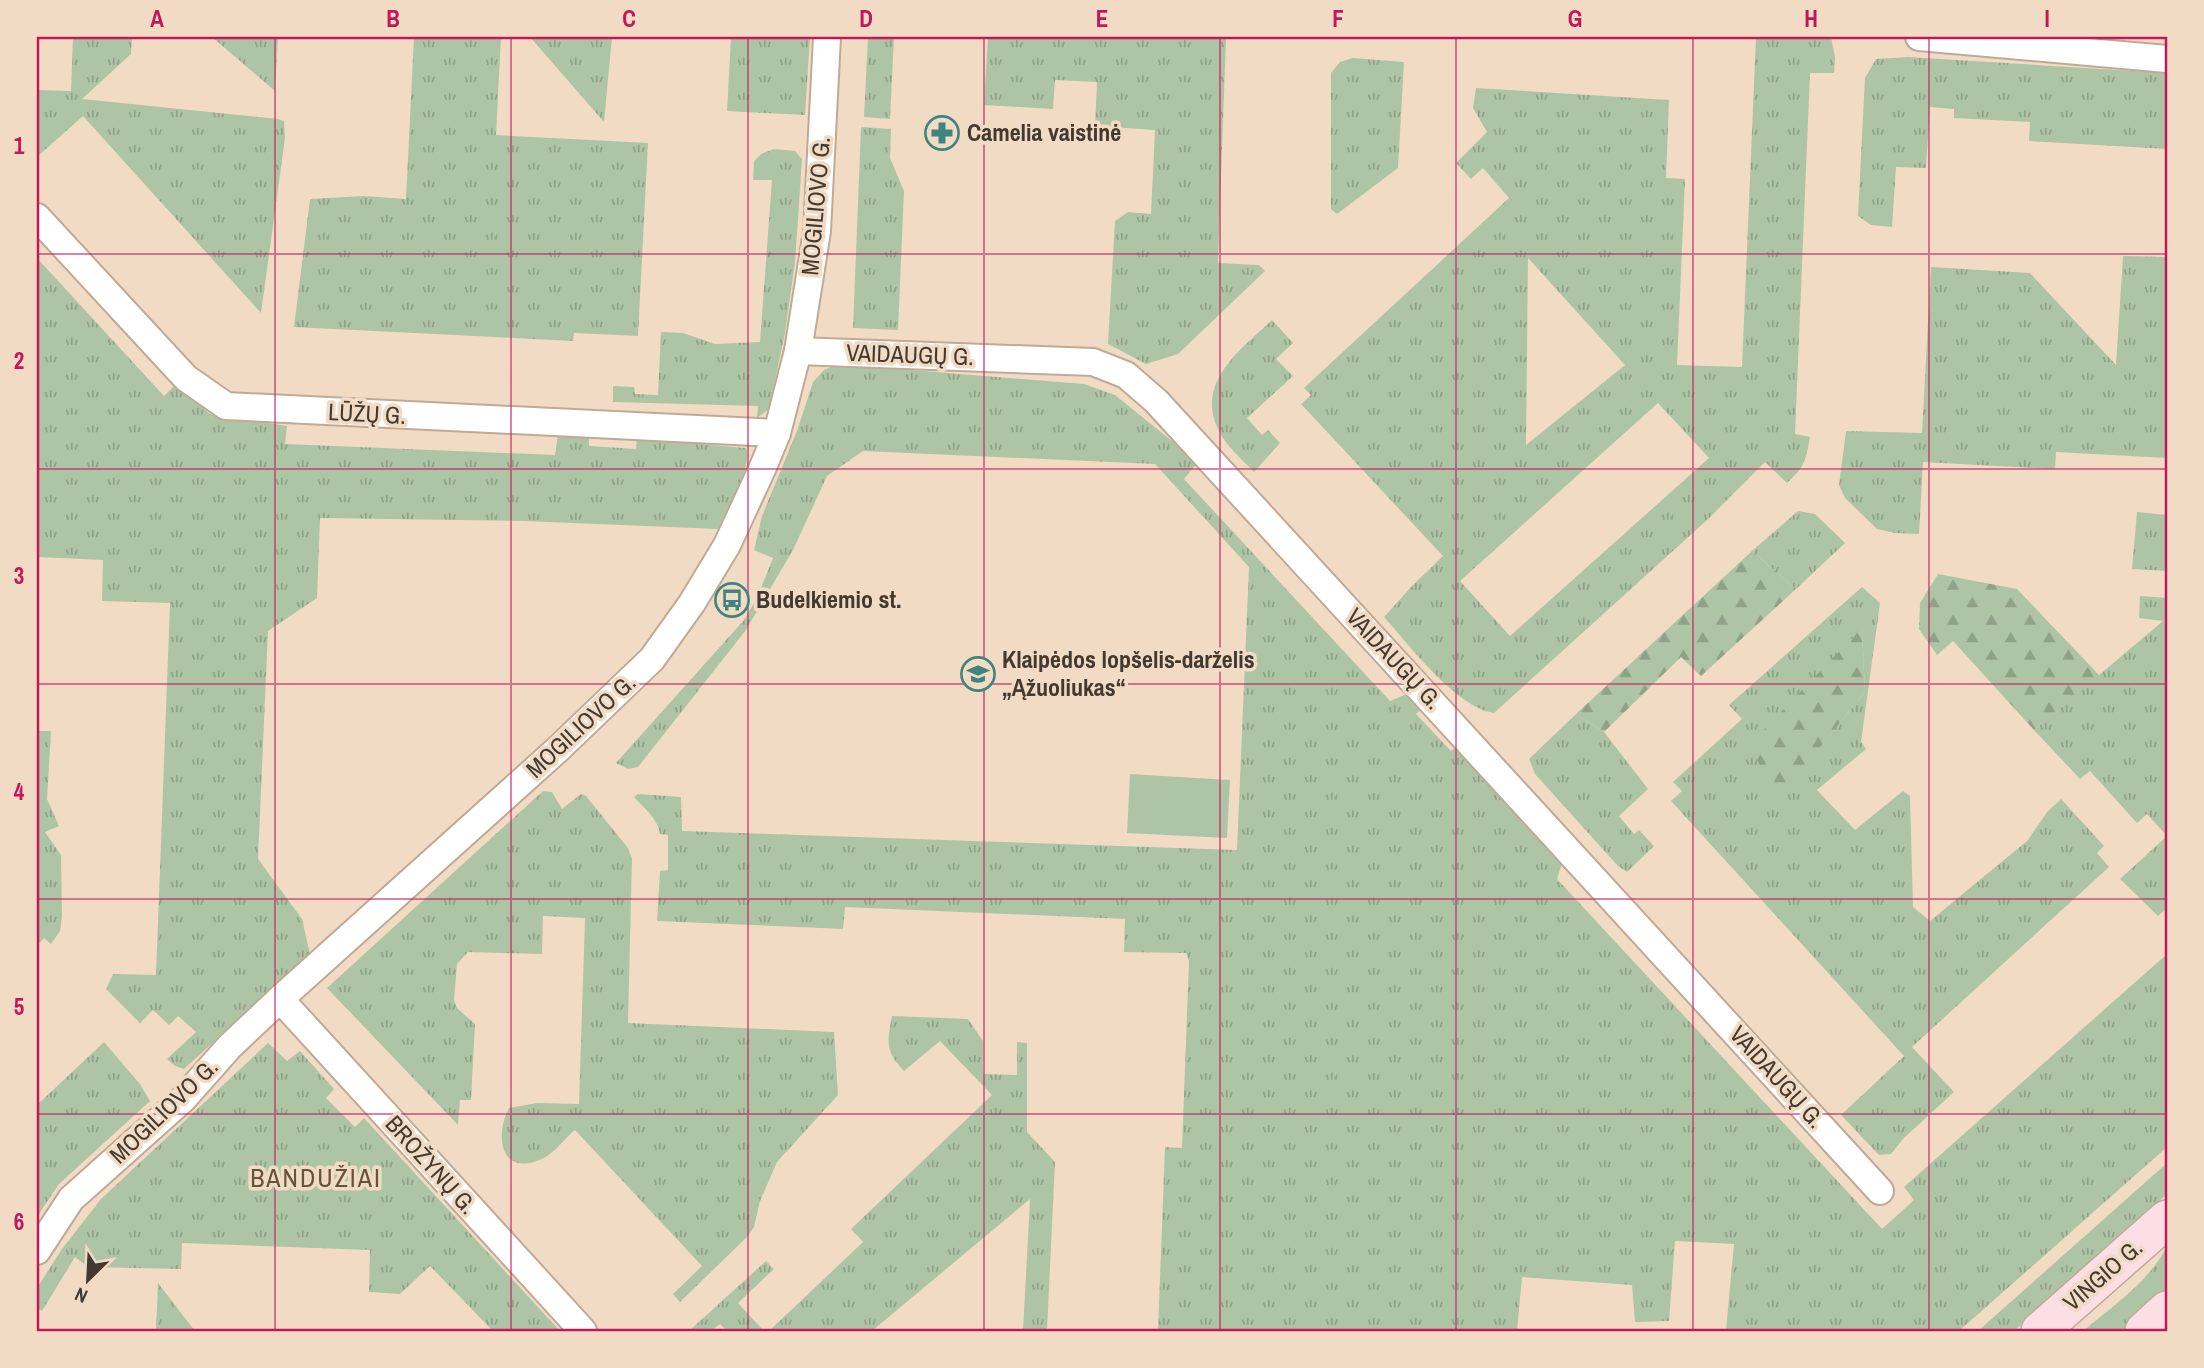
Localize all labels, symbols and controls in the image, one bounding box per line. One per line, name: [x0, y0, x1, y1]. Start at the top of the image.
text: A: [150, 3, 164, 34]
text: B: [386, 3, 400, 34]
text: C: [622, 3, 636, 34]
text: D: [859, 3, 873, 34]
text: E: [1096, 3, 1108, 34]
text: F: [1332, 3, 1344, 34]
text: G: [1568, 3, 1582, 34]
text: H: [1804, 3, 1818, 34]
text: I: [2044, 3, 2050, 34]
pharmacy icon: Camelia vaistinė: [923, 114, 961, 152]
place label: Camelia vaistinė: [967, 116, 1121, 148]
text: 1: [14, 130, 25, 161]
street label: MOGILIOVO G.: [793, 135, 837, 277]
street label: VAIDAUGŲ G.: [846, 336, 974, 372]
text: 2: [14, 345, 24, 376]
street label: LŪŽŲ G.: [327, 395, 407, 431]
text: 3: [14, 560, 24, 591]
bus stop icon: Budelkiemio st.: [713, 581, 751, 619]
place label: Budelkiemio st.: [756, 583, 901, 615]
street label: VAIDAUGŲ G.: [1340, 601, 1450, 716]
place label: Klaipėdos lopšelis-darželis „Ąžuoliukas“: [1002, 643, 1255, 703]
school or university icon: Klaipėdos lopšelis-darželis „Ąžuoliukas“: [959, 655, 997, 693]
street label: MOGILIOVO G.: [519, 666, 642, 784]
text: 4: [14, 776, 25, 807]
text: 5: [14, 991, 24, 1022]
street label: VAIDAUGŲ G.: [1723, 1018, 1832, 1134]
street label: MOGILIOVO G.: [102, 1051, 224, 1170]
street label: BROŽYNŲ G.: [379, 1108, 485, 1221]
district label: BANDUŽIAI: [250, 1160, 382, 1195]
text: 6: [14, 1206, 24, 1237]
street label: VINGIO G.: [2056, 1231, 2149, 1318]
north arrow: [52, 1246, 122, 1316]
text: N: [71, 1281, 92, 1310]

